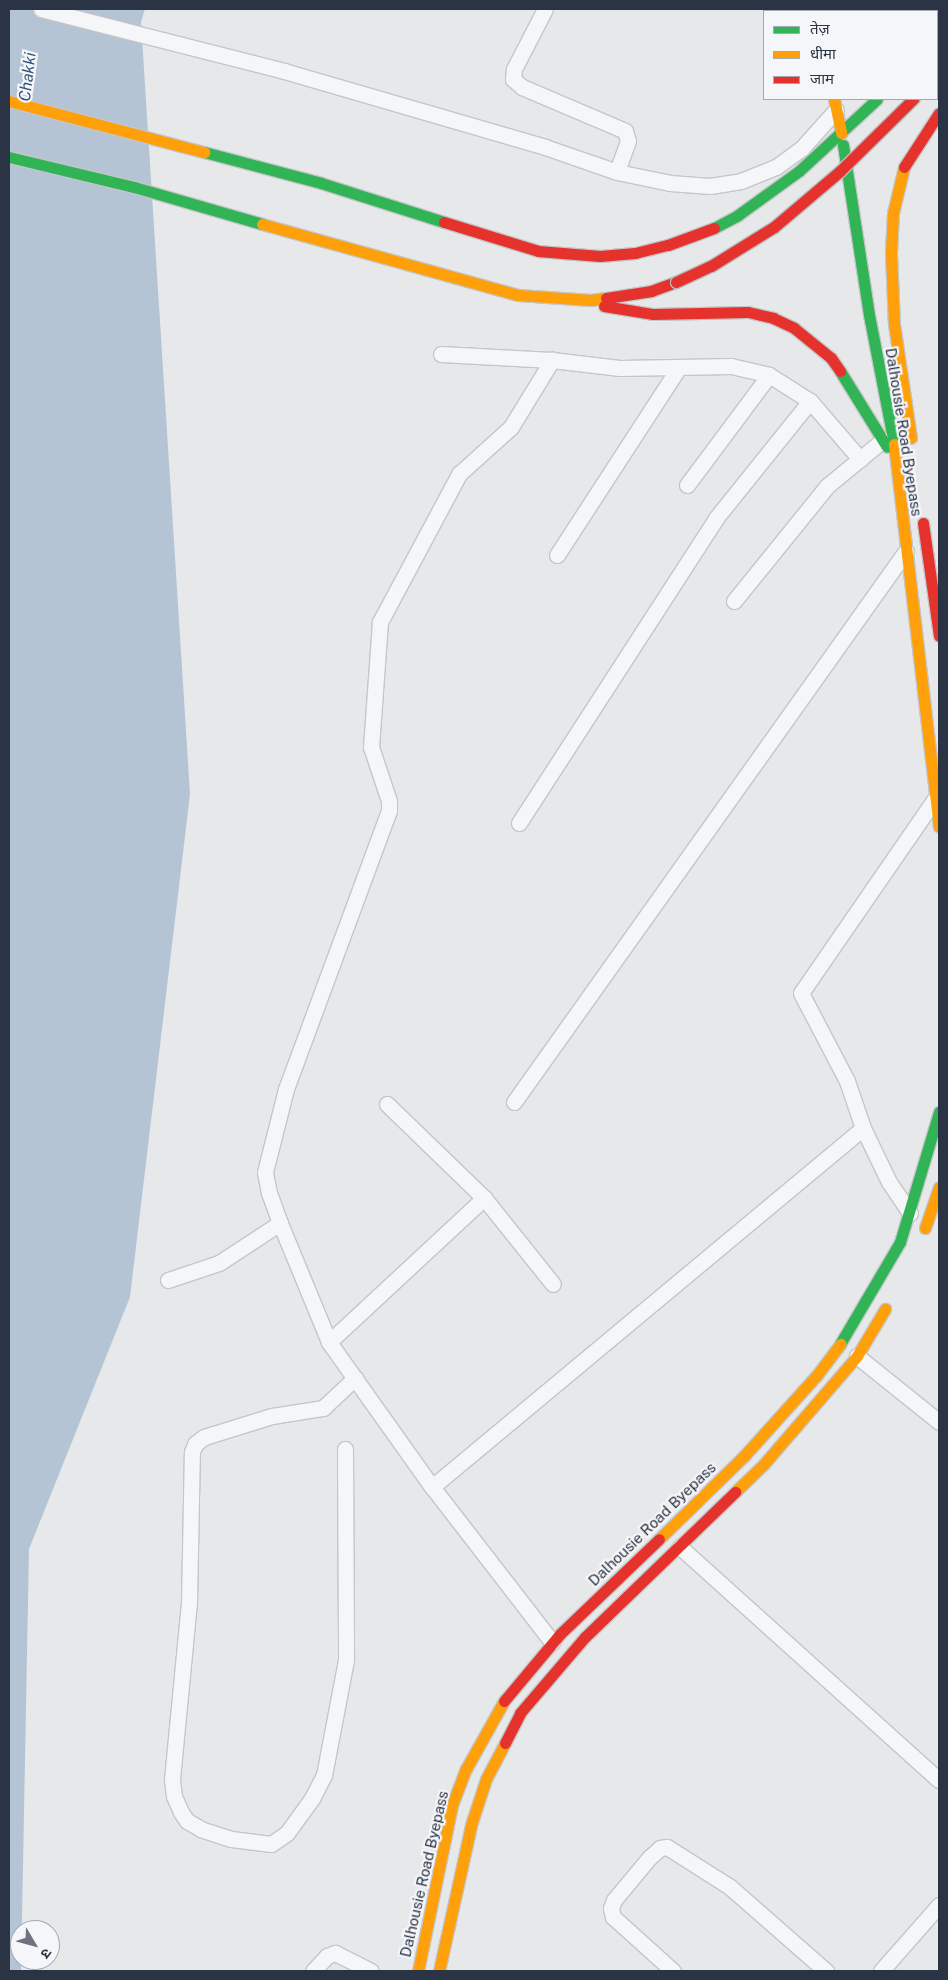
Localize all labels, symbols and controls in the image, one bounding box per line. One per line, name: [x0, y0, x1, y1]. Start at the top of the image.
legend: [763, 10, 938, 100]
text: तेज़: [810, 20, 830, 37]
text: धीमा: [810, 45, 836, 62]
water label: Chakki: [15, 51, 41, 103]
text: जाम: [810, 70, 834, 87]
street label: Dalhousie Road Byepass: [882, 347, 926, 517]
street label: Dalhousie Road Byepass: [585, 1458, 719, 1590]
street label: Dalhousie Road Byepass: [396, 1789, 452, 1959]
north arrow: [10, 1920, 60, 1970]
text: उ: [37, 1945, 55, 1962]

